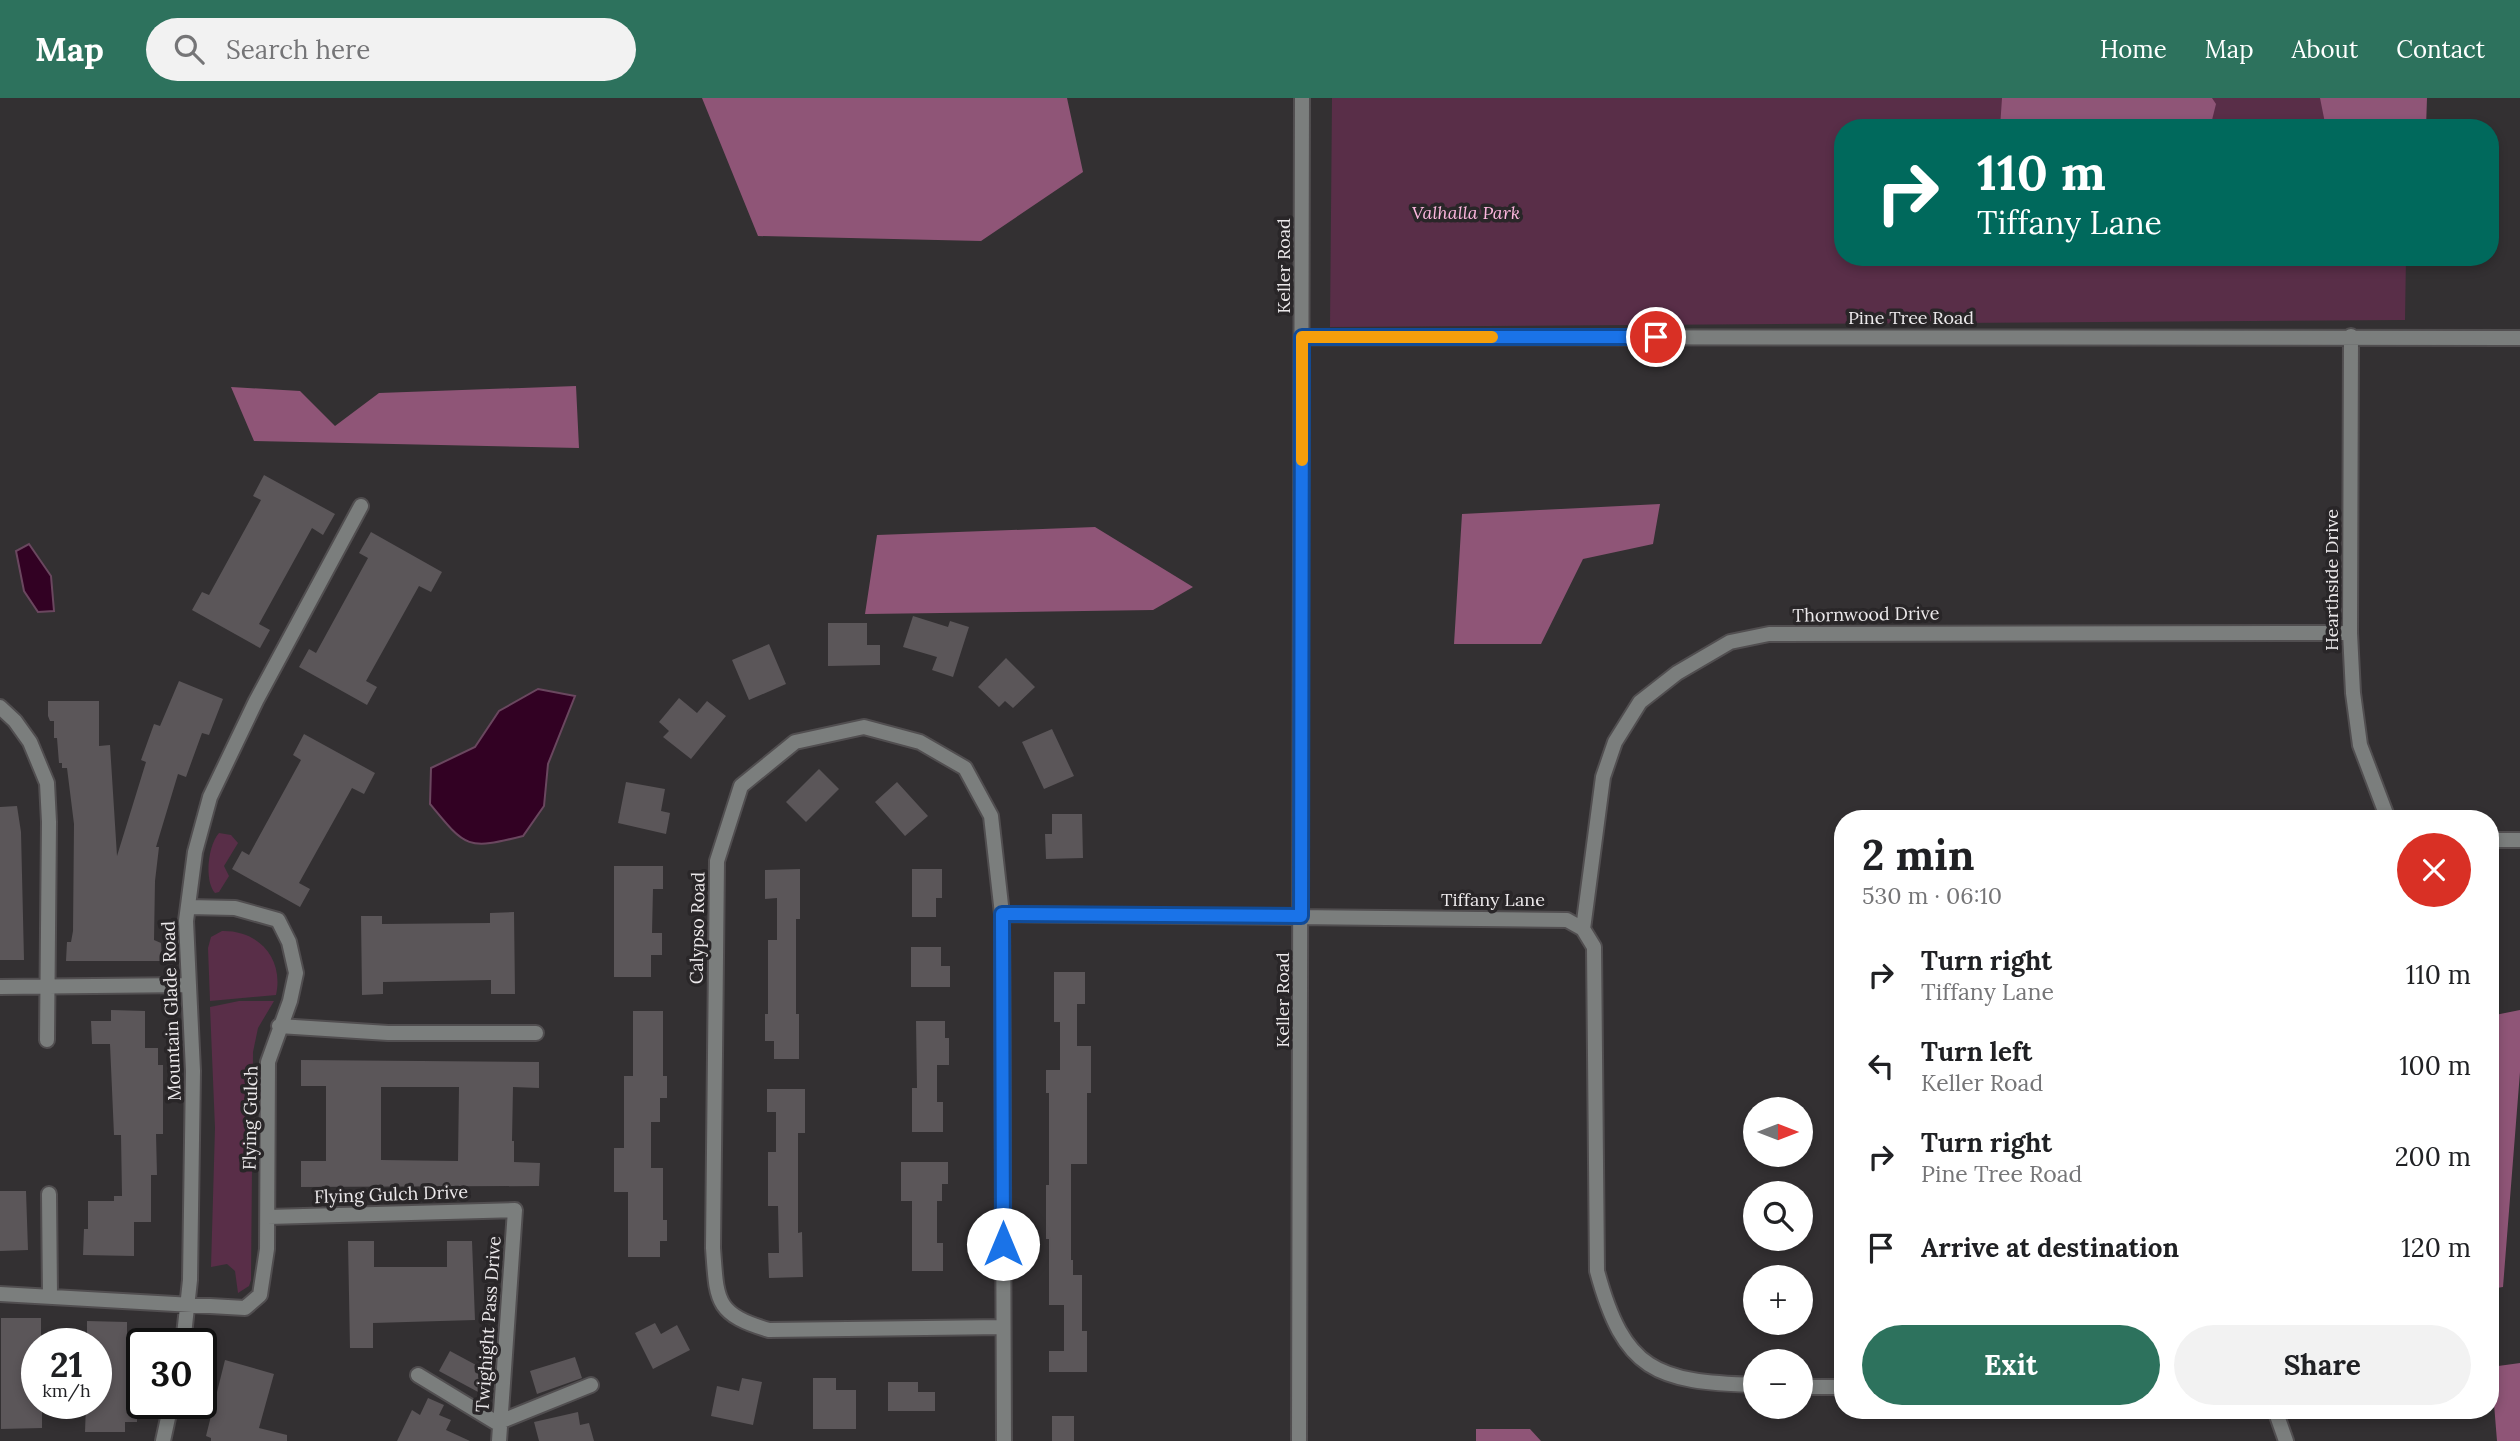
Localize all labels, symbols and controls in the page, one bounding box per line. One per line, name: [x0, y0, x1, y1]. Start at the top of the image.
search box: [146, 18, 636, 81]
text: Map: [35, 28, 104, 70]
icon: search: [170, 30, 208, 68]
text: Search here: [226, 33, 370, 66]
text: Home: [2100, 34, 2167, 65]
text: Map: [2205, 34, 2254, 65]
text: About: [2292, 34, 2358, 65]
text: Contact: [2396, 34, 2485, 65]
text: 110 m: [1977, 141, 2106, 203]
icon: right: [1862, 147, 1953, 238]
park label: Valhalla Park: [1412, 201, 1520, 224]
text: Tiffany Lane: [1977, 202, 2162, 243]
street label: Keller Road: [1272, 218, 1295, 314]
street label: Pine Tree Road: [1848, 306, 1974, 329]
pin: [1626, 307, 1686, 367]
icon: arrive: [1637, 318, 1675, 356]
street label: Hearthside Drive: [2320, 509, 2343, 651]
street label: Thornwood Drive: [1792, 601, 1940, 627]
text: 2 min: [1862, 828, 1975, 882]
button: close: [2397, 833, 2471, 907]
street label: Calypso Road: [685, 871, 709, 984]
text: 530 m · 06:10: [1862, 881, 2002, 910]
street label: Tiffany Lane: [1441, 888, 1545, 911]
street label: Mountain Glade Road: [156, 920, 186, 1102]
text: Turn right: [1921, 944, 2052, 977]
street label: Keller Road: [1271, 952, 1294, 1048]
icon: right: [1862, 956, 1900, 994]
text: 110 m: [2406, 958, 2471, 991]
text: Tiffany Lane: [1921, 977, 2054, 1006]
text: Turn left: [1921, 1035, 2032, 1068]
icon: left: [1862, 1047, 1900, 1085]
text: 100 m: [2399, 1049, 2471, 1082]
street label: Flying Gulch: [238, 1065, 262, 1170]
text: Keller Road: [1921, 1068, 2043, 1097]
north arrow: [1743, 1097, 1813, 1167]
map controls: [1743, 1097, 1813, 1419]
text: Turn right: [1921, 1126, 2052, 1159]
icon: right: [1862, 1138, 1900, 1176]
text: 200 m: [2395, 1140, 2471, 1173]
text: Pine Tree Road: [1921, 1159, 2082, 1188]
street label: Flying Gulch Drive: [313, 1180, 469, 1208]
button: search: [1743, 1181, 1813, 1251]
position arrow: [966, 1207, 1040, 1281]
icon: arrive: [1862, 1229, 1900, 1267]
text: Arrive at destination: [1921, 1231, 2179, 1264]
text: 120 m: [2401, 1231, 2471, 1264]
street label: Twighight Pass Drive: [470, 1235, 506, 1413]
button: +: [1743, 1265, 1813, 1335]
button: Exit: [1862, 1325, 2160, 1405]
button: Share: [2174, 1325, 2471, 1405]
speed limit sign: 30: [126, 1328, 217, 1419]
text: 21: [50, 1342, 83, 1387]
button: −: [1743, 1349, 1813, 1419]
text: km/h: [42, 1379, 91, 1402]

